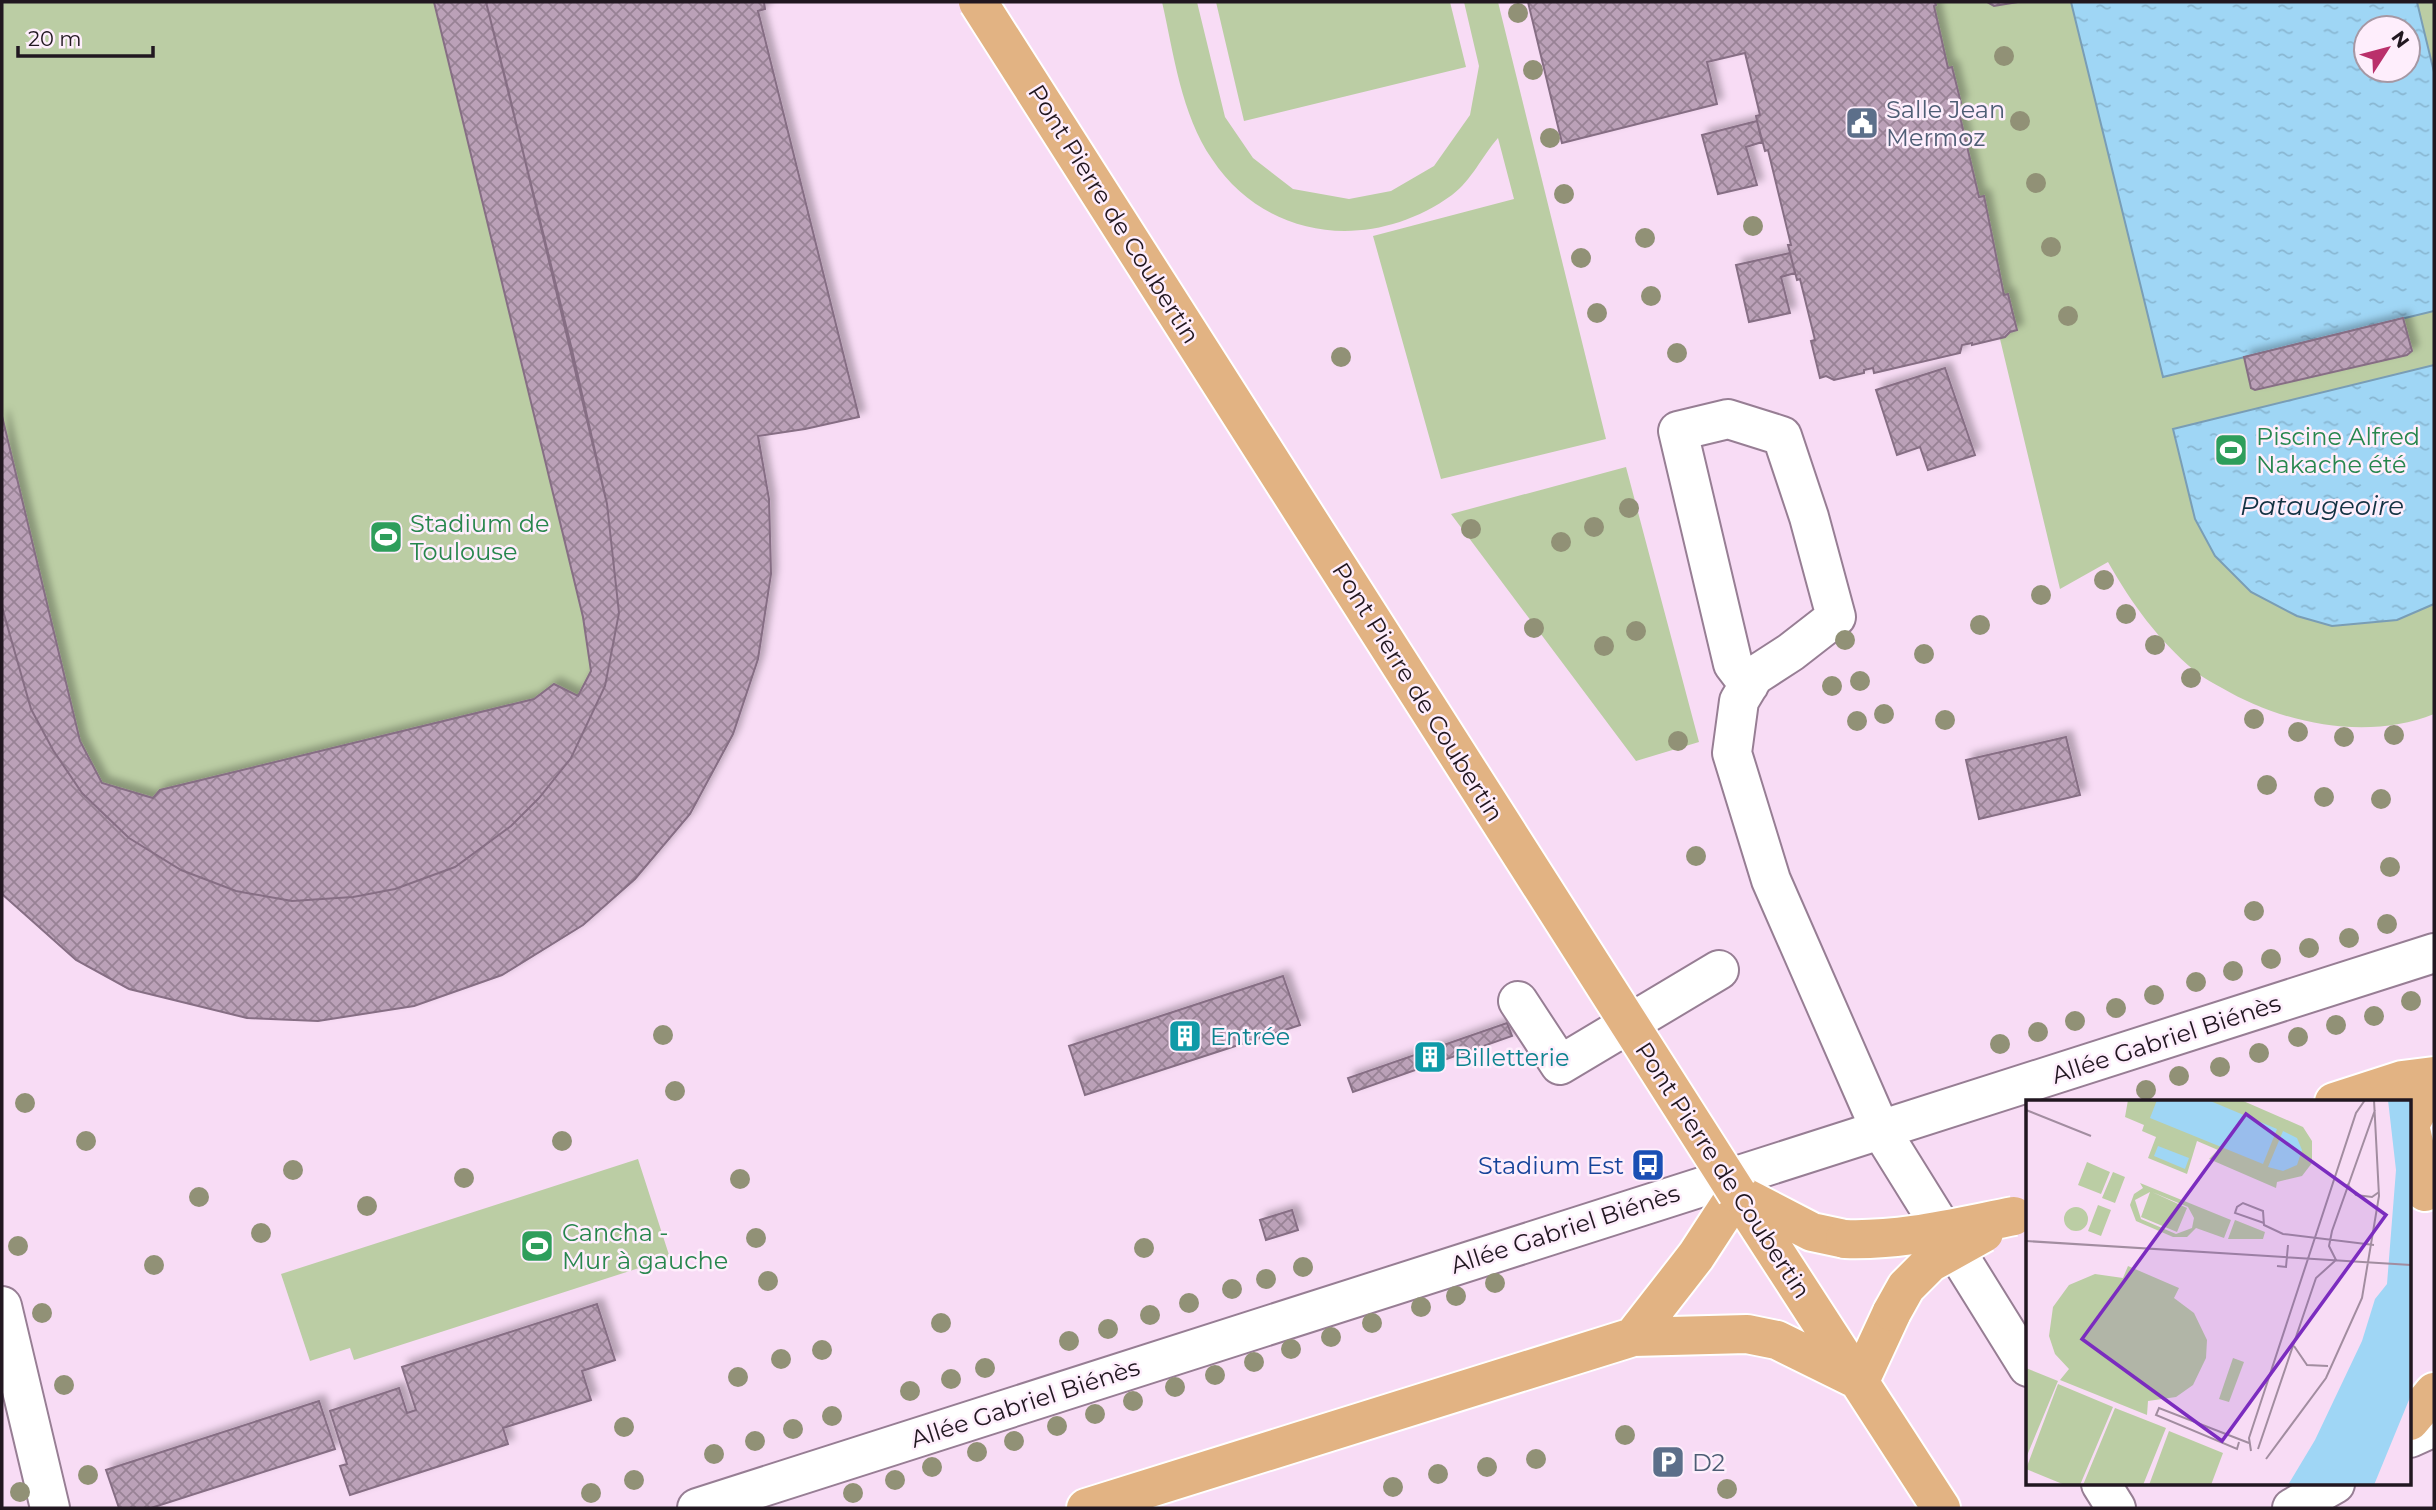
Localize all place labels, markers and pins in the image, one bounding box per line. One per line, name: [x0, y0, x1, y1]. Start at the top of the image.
place label: Salle Jean Mermoz: [1886, 95, 2005, 152]
public building icon: Salle Jean Mermoz: [1843, 104, 1881, 142]
place label: Piscine Alfred Nakache été: [2256, 422, 2420, 479]
sports icon: Piscine Alfred Nakache été: [2212, 431, 2250, 469]
place label: Stadium de Toulouse: [410, 509, 550, 566]
sports icon: Stadium de Toulouse: [367, 518, 405, 556]
building icon: Entrée: [1166, 1017, 1204, 1055]
place label: Entrée: [1210, 1022, 1290, 1051]
building icon: Billetterie: [1411, 1038, 1449, 1076]
place label: Billetterie: [1454, 1043, 1570, 1072]
bus stop icon: Stadium Est: [1629, 1146, 1667, 1184]
place label: Stadium Est: [1478, 1151, 1624, 1180]
place label: Cancha - Mur à gauche: [562, 1218, 728, 1275]
sports icon: Cancha - Mur à gauche: [518, 1227, 556, 1265]
parking icon: D2: [1649, 1443, 1687, 1481]
place label: D2: [1692, 1448, 1725, 1477]

